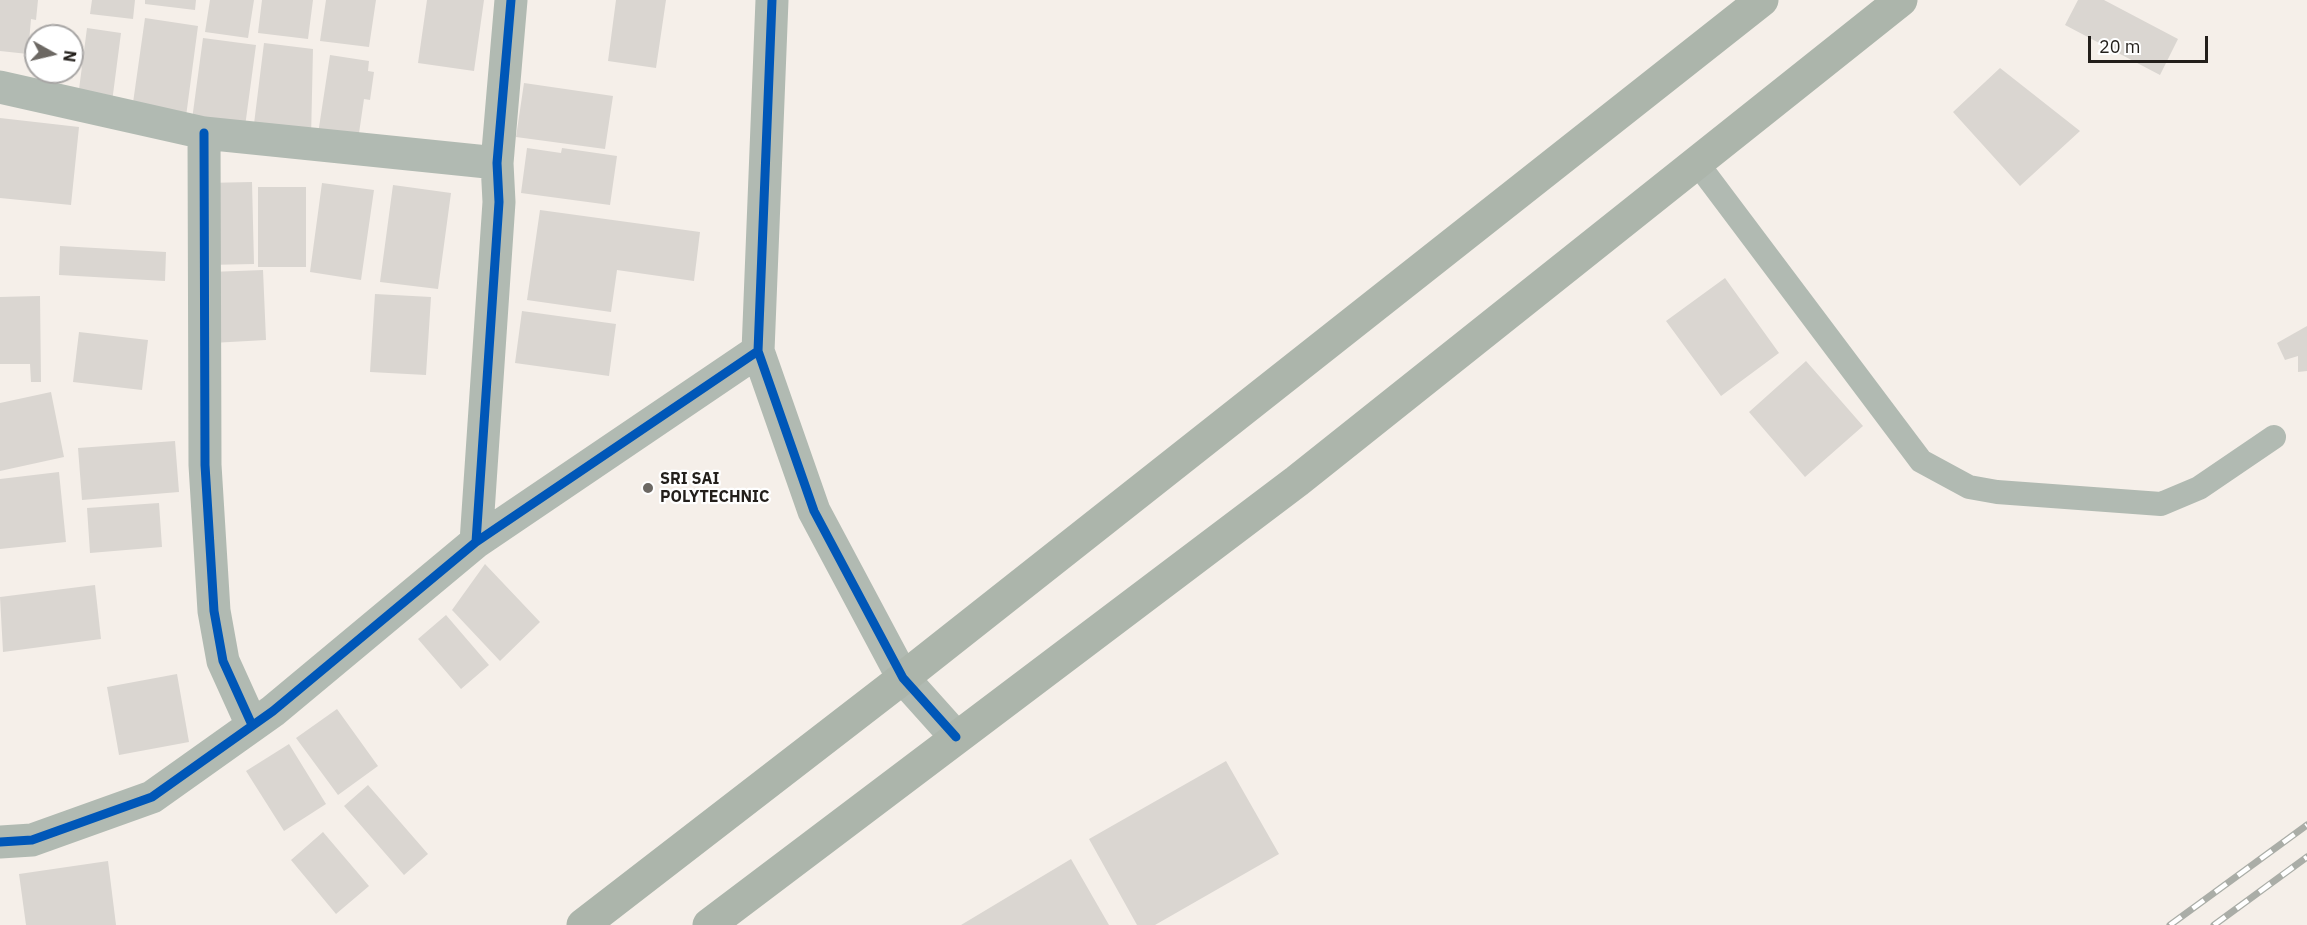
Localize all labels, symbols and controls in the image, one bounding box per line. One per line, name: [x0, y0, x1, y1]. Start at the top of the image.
north arrow: [24, 24, 84, 84]
scale bar: [2091, 24, 2211, 62]
text: 20 m: [2099, 35, 2141, 58]
text: N: [59, 49, 81, 63]
place label: SRI SAI POLYTECHNIC: [660, 469, 769, 507]
marker: SRI SAI POLYTECHNIC: [641, 481, 655, 495]

